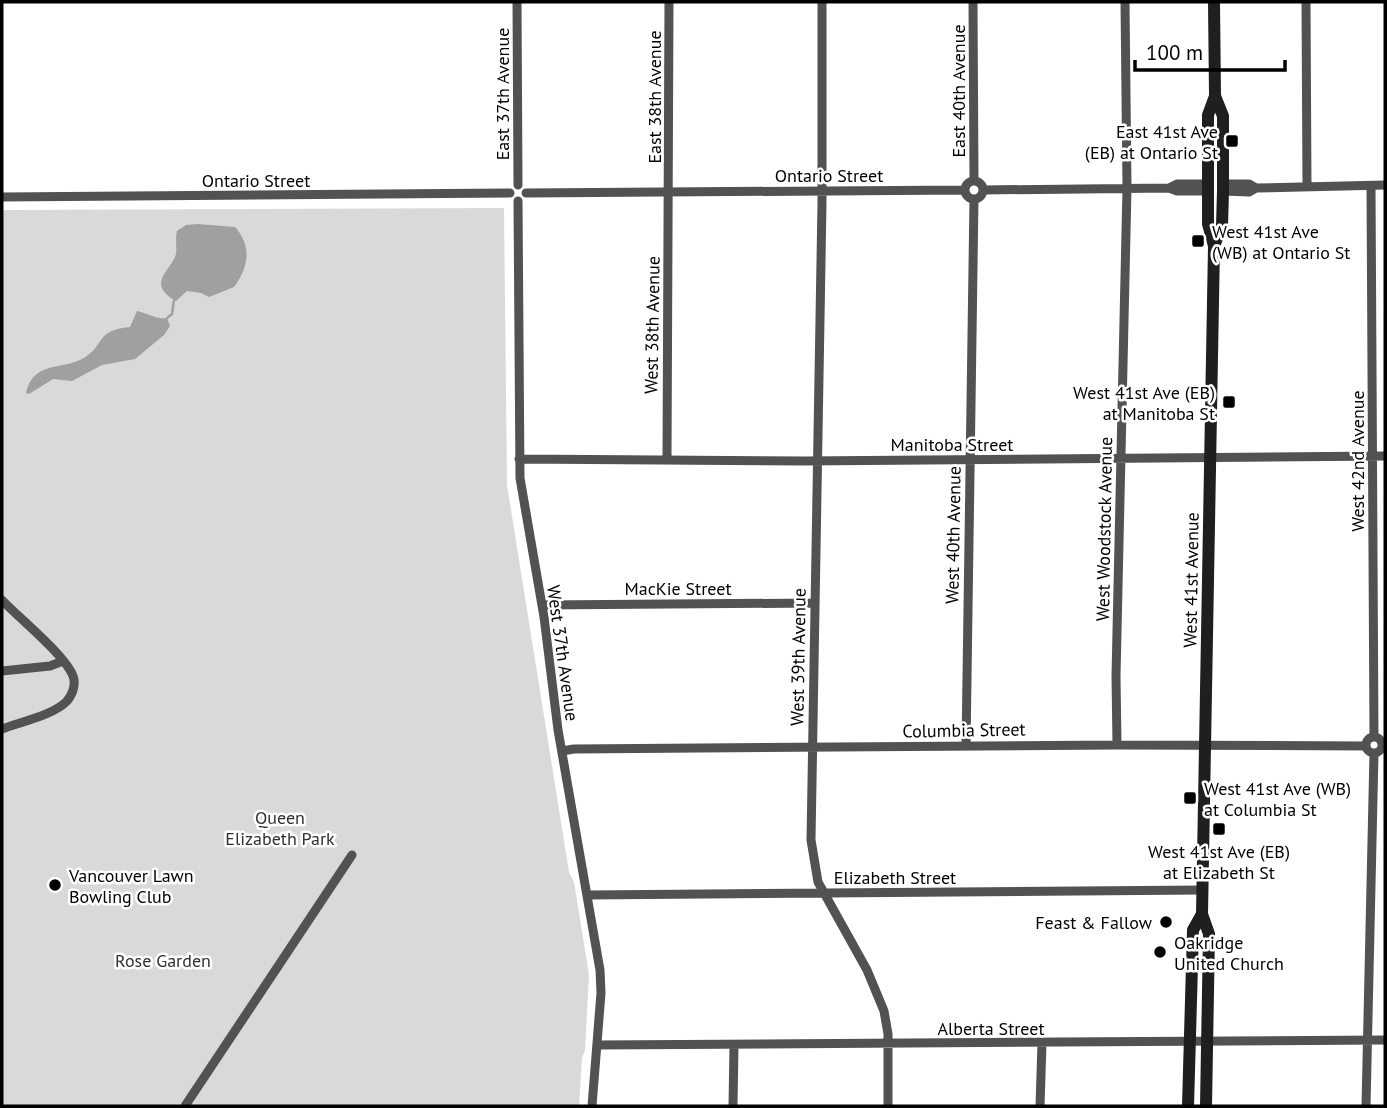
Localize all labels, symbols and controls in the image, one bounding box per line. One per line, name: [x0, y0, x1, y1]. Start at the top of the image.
street label: East 40th Avenue: [947, 24, 970, 158]
street label: East 37th Avenue: [491, 28, 514, 160]
scale bar: [1135, 28, 1286, 72]
street label: East 38th Avenue: [643, 30, 666, 164]
text: 100 m: [1146, 39, 1203, 66]
place label: East 41st Ave (EB) at Ontario St: [1085, 120, 1218, 164]
marker: East 41st Ave (EB) at Ontario St: [1224, 133, 1240, 149]
street label: Ontario Street: [775, 164, 883, 187]
street label: Ontario Street: [202, 169, 310, 192]
place label: West 41st Ave (WB) at Ontario St: [1212, 220, 1350, 264]
marker: West 41st Ave (WB) at Ontario St: [1190, 233, 1206, 249]
street label: West 38th Avenue: [639, 256, 665, 394]
place label: West 41st Ave (EB) at Manitoba St: [1073, 381, 1215, 425]
street label: West 42nd Avenue: [1346, 390, 1369, 532]
marker: West 41st Ave (EB) at Manitoba St: [1221, 394, 1237, 410]
street label: Manitoba Street: [891, 433, 1013, 456]
street label: West Woodstock Avenue: [1091, 437, 1117, 621]
street label: West 40th Avenue: [940, 466, 966, 604]
street label: West 41st Avenue: [1178, 512, 1204, 648]
street label: MacKie Street: [624, 577, 732, 600]
street label: West 37th Avenue: [542, 583, 584, 723]
street label: West 39th Avenue: [785, 588, 811, 726]
street label: Columbia Street: [902, 717, 1026, 743]
place label: West 41st Ave (WB) at Columbia St: [1204, 777, 1351, 821]
marker: West 41st Ave (WB) at Columbia St: [1182, 790, 1198, 806]
park label: Queen Elizabeth Park: [225, 806, 335, 850]
marker: West 41st Ave (EB) at Elizabeth St: [1211, 821, 1227, 837]
place label: West 41st Ave (EB) at Elizabeth St: [1148, 840, 1290, 884]
place label: Vancouver Lawn Bowling Club: [68, 864, 194, 908]
street label: Elizabeth Street: [834, 866, 956, 889]
marker: Vancouver Lawn Bowling Club: [47, 877, 63, 893]
place label: Feast & Fallow: [1035, 911, 1153, 934]
marker: Feast & Fallow: [1158, 914, 1174, 930]
place label: Oakridge United Church: [1174, 931, 1284, 975]
marker: Oakridge United Church: [1152, 944, 1168, 960]
park label: Rose Garden: [115, 949, 211, 972]
street label: Alberta Street: [937, 1017, 1045, 1040]

